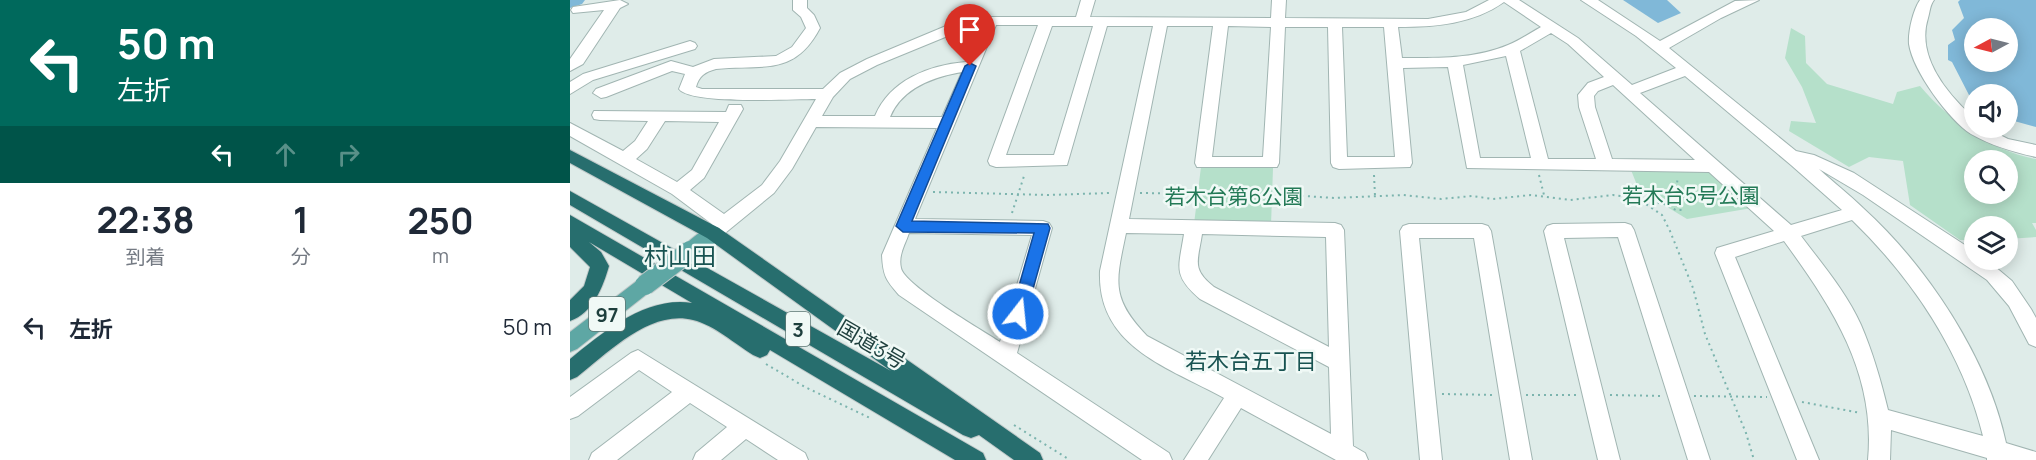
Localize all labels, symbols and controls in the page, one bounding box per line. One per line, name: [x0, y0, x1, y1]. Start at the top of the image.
pin: [944, 4, 995, 66]
icon: arrive: [953, 13, 986, 46]
text: 50 m: [117, 14, 215, 72]
north arrow: [1964, 18, 2018, 72]
map controls: [1964, 18, 2018, 270]
icon: left: [18, 24, 96, 102]
text: 左折: [117, 71, 171, 108]
button: sound: [1964, 84, 2018, 138]
icon: left: [206, 138, 239, 171]
icon: ahead: [269, 138, 302, 171]
icon: right: [332, 138, 365, 171]
button: search: [1964, 150, 2018, 204]
park label: 若木台5号公園: [1622, 181, 1760, 209]
park label: 若木台第6公園: [1164, 182, 1304, 210]
text: 22:38: [96, 195, 195, 244]
text: 1: [293, 195, 309, 244]
text: 250: [407, 196, 474, 245]
button: layers: [1964, 216, 2018, 270]
district label: 村山田: [644, 239, 716, 272]
text: m: [432, 242, 449, 269]
text: 到着: [125, 243, 165, 270]
text: 分: [291, 243, 311, 270]
position arrow: [986, 282, 1050, 346]
road number: 97: [589, 297, 625, 331]
icon: left: [18, 311, 51, 344]
text: 50 m: [503, 312, 552, 342]
road number: 3: [786, 312, 810, 346]
street label: 国道3号: [833, 313, 911, 375]
text: 左折: [69, 314, 113, 344]
district label: 若木台五丁目: [1185, 346, 1317, 376]

